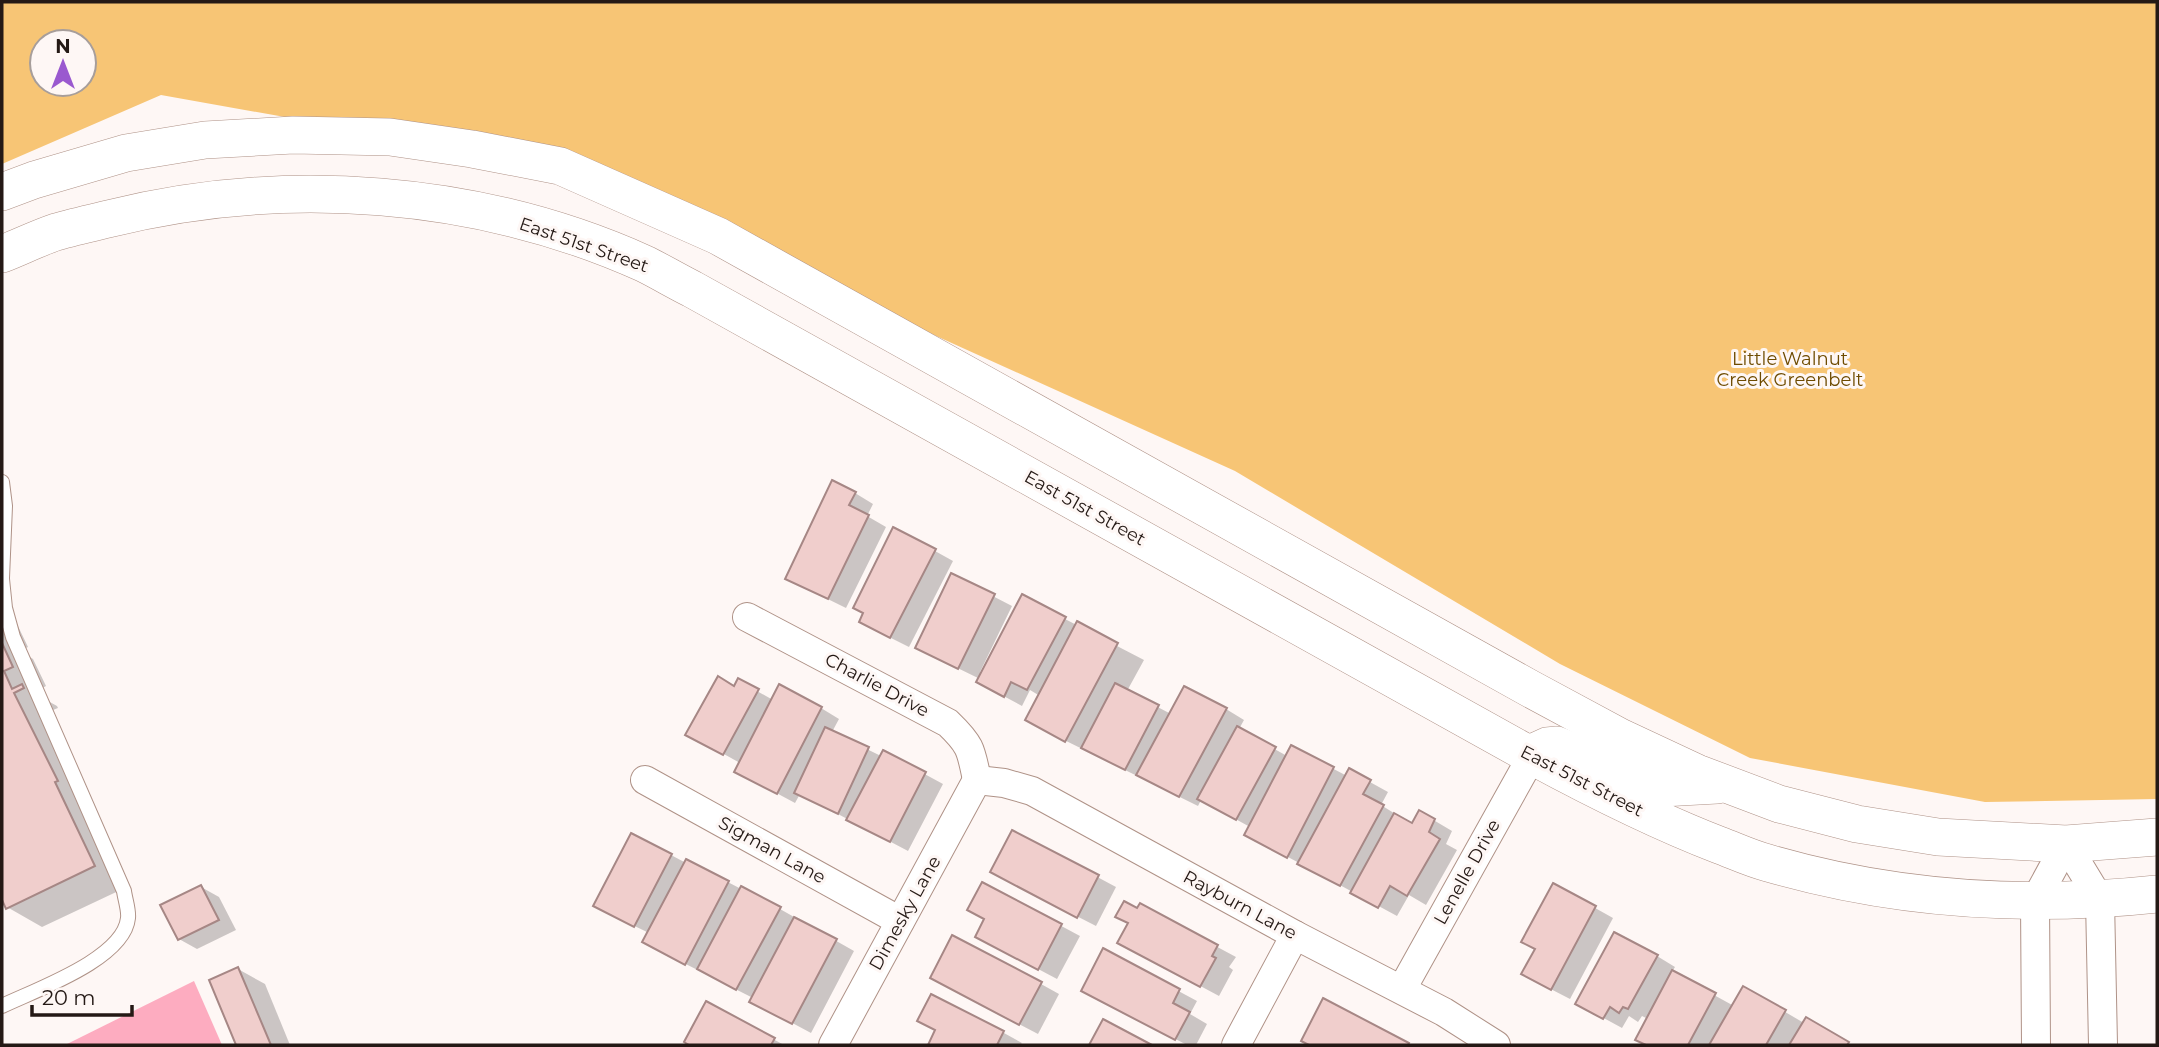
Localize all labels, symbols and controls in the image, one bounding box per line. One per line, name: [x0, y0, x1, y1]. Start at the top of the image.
north arrow: [28, 28, 98, 98]
text: N: [55, 35, 71, 58]
street label: East 51st Street: [516, 213, 652, 277]
park label: Little Walnut Creek Greenbelt: [1717, 348, 1863, 391]
street label: East 51st Street: [1021, 466, 1149, 550]
street label: Charlie Drive: [821, 648, 933, 722]
street label: East 51st Street: [1517, 740, 1647, 822]
street label: Sigman Lane: [715, 812, 830, 889]
street label: Lenelle Drive: [1429, 815, 1505, 928]
street label: Dimesky Lane: [864, 852, 946, 974]
street label: Rayburn Lane: [1179, 866, 1301, 944]
scale bar: [32, 974, 131, 1018]
text: 20 m: [42, 985, 96, 1010]

